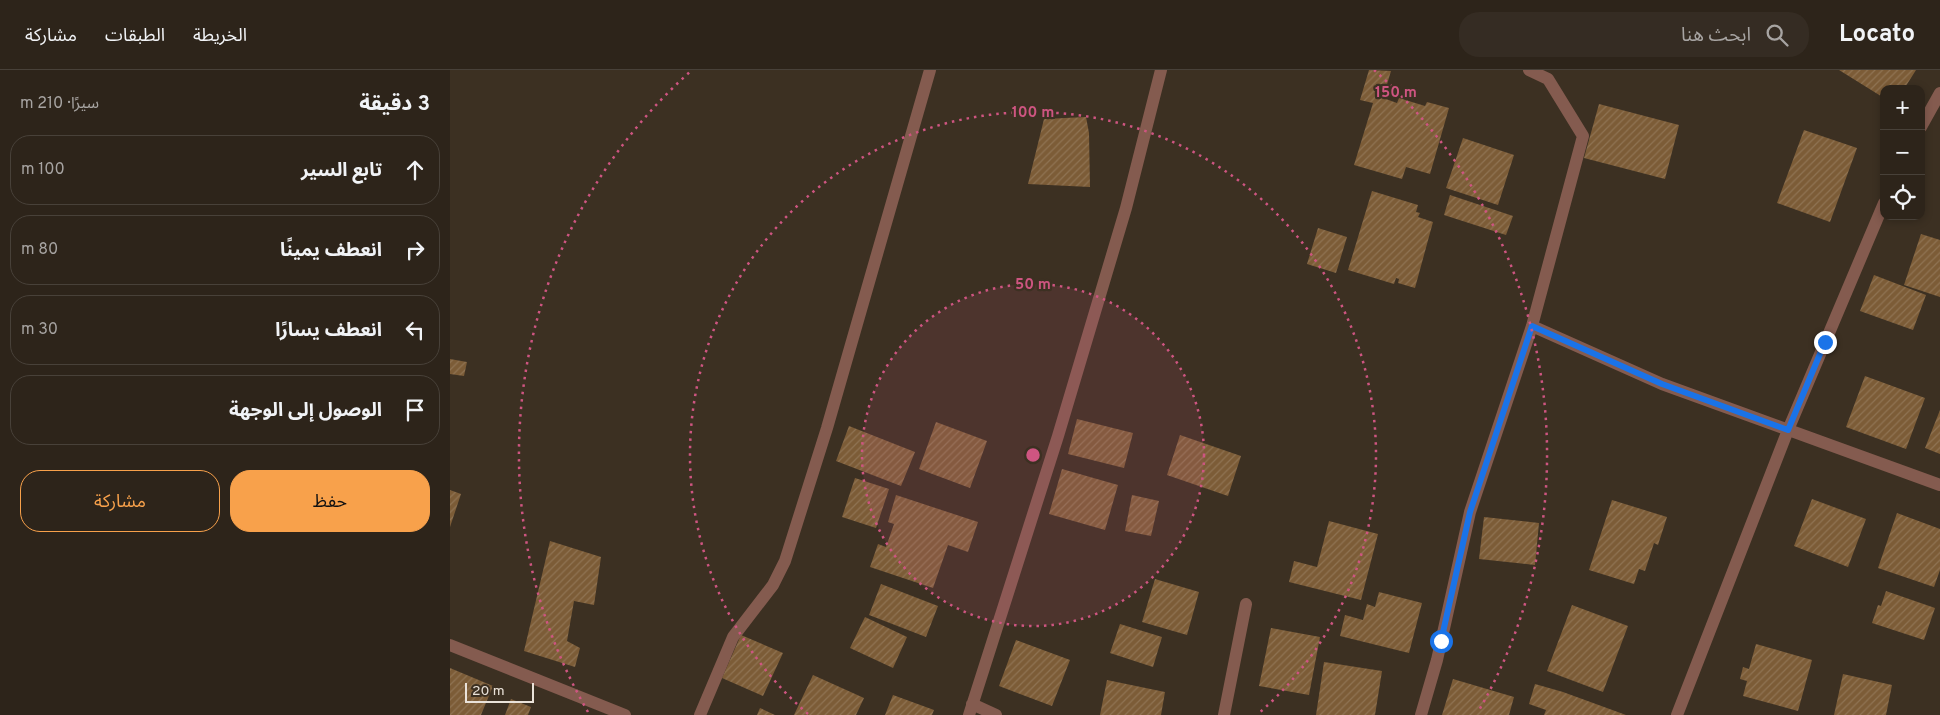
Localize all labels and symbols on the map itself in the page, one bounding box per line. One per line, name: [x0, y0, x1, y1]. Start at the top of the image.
text: 150 m: [1375, 84, 1417, 103]
text: 100 m: [1012, 104, 1054, 123]
text: 50 m: [1015, 276, 1051, 295]
route end: [1814, 331, 1837, 354]
centre of rings: [1024, 446, 1042, 464]
route start: [1430, 630, 1453, 653]
scale bar: [465, 680, 534, 703]

